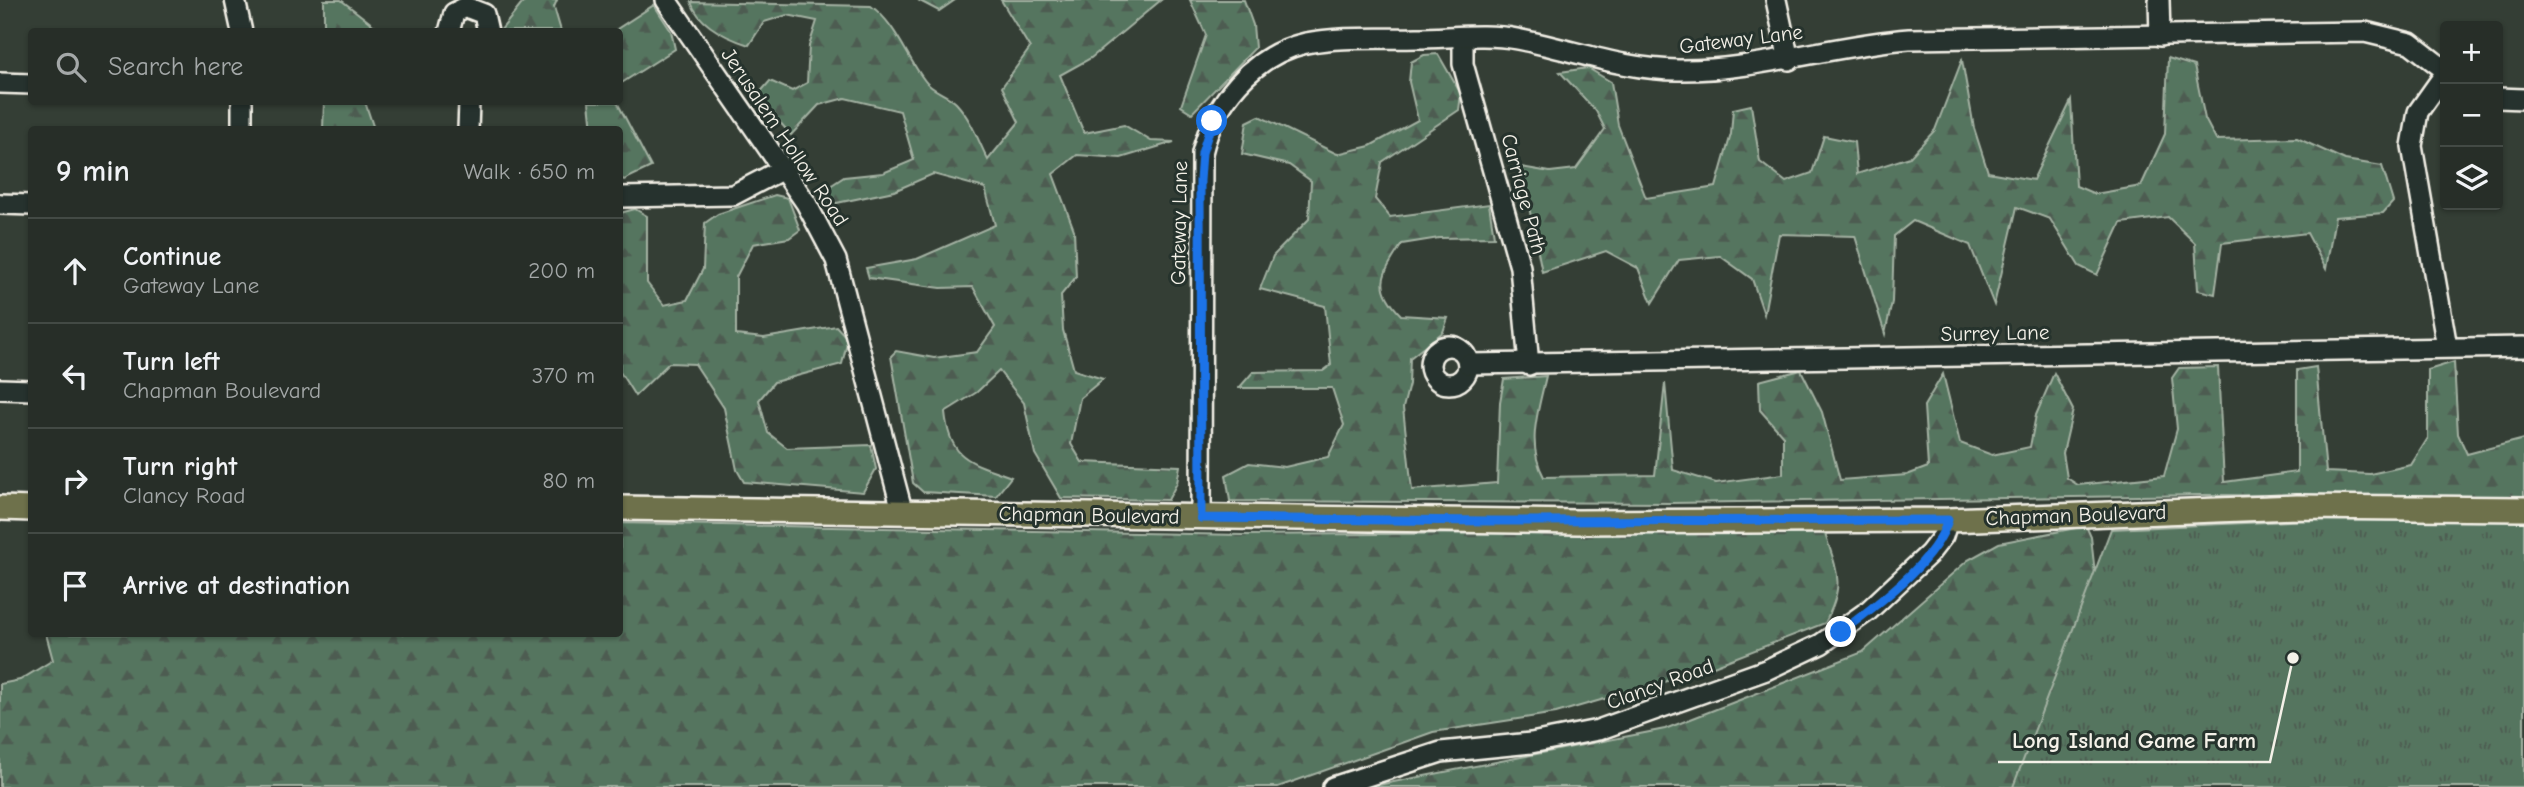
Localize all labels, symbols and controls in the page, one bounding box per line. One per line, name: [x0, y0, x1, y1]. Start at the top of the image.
street label: Gateway Lane: [1678, 20, 1804, 58]
map controls: [2440, 21, 2503, 210]
button: +: [2440, 21, 2503, 84]
search box: [28, 28, 623, 105]
street label: Jerusalem Hollow Road: [716, 43, 854, 231]
icon: search: [52, 48, 90, 86]
text: Search here: [108, 52, 243, 82]
button: −: [2440, 84, 2503, 147]
route start: [1196, 105, 1227, 136]
street label: Carriage Path: [1496, 131, 1552, 257]
button: layers: [2440, 147, 2503, 210]
text: 9 min: [56, 154, 130, 189]
text: Walk · 650 m: [464, 158, 595, 185]
street label: Gateway Lane: [1166, 161, 1192, 285]
text: Continue: [123, 242, 221, 272]
icon: ahead: [56, 252, 94, 290]
text: 200 m: [528, 257, 595, 284]
text: Gateway Lane: [123, 272, 259, 299]
street label: Surrey Lane: [1940, 320, 2050, 346]
text: Turn left: [123, 347, 220, 377]
icon: left: [56, 357, 94, 395]
text: 370 m: [532, 362, 595, 389]
text: Chapman Boulevard: [123, 377, 321, 404]
text: Turn right: [123, 452, 237, 482]
icon: right: [56, 462, 94, 500]
text: 80 m: [542, 467, 595, 494]
text: Clancy Road: [123, 482, 245, 509]
street label: Chapman Boulevard: [1985, 500, 2167, 530]
street label: Chapman Boulevard: [998, 501, 1180, 529]
icon: arrive: [56, 567, 94, 605]
text: Arrive at destination: [123, 571, 350, 601]
route end: [1825, 616, 1856, 647]
street label: Clancy Road: [1603, 654, 1717, 714]
callout: Long Island Game Farm: [1998, 718, 2270, 762]
text: Long Island Game Farm: [2012, 727, 2256, 754]

